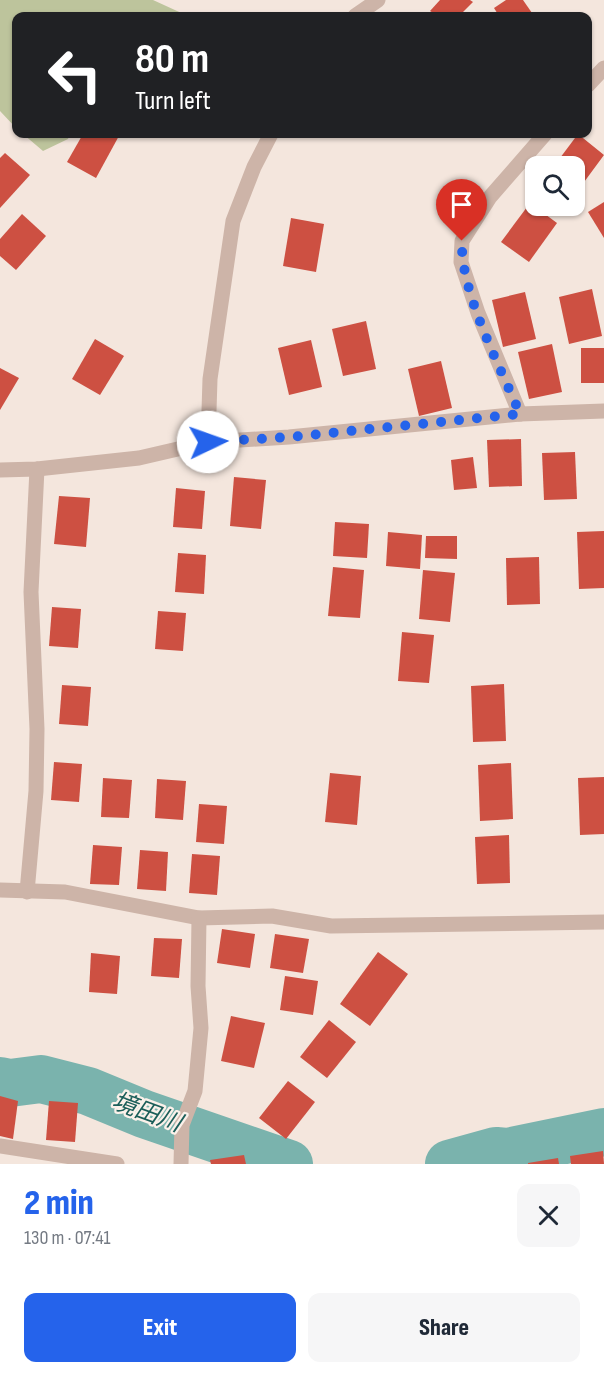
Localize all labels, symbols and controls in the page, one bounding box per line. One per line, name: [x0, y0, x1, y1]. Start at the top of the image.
text: 80 m: [135, 34, 209, 85]
icon: left: [36, 36, 114, 114]
text: Turn left: [135, 85, 211, 117]
map controls: [525, 156, 585, 216]
button: search: [525, 156, 585, 216]
pin: [436, 179, 487, 241]
icon: arrive: [445, 188, 478, 221]
position arrow: [176, 410, 240, 474]
water label: 境田川: [108, 1087, 188, 1139]
text: 2 min: [24, 1182, 94, 1225]
button: close: [517, 1184, 580, 1247]
text: 130 m · 07:41: [24, 1226, 111, 1250]
button: Exit: [24, 1293, 296, 1362]
button: Share: [308, 1293, 580, 1362]

